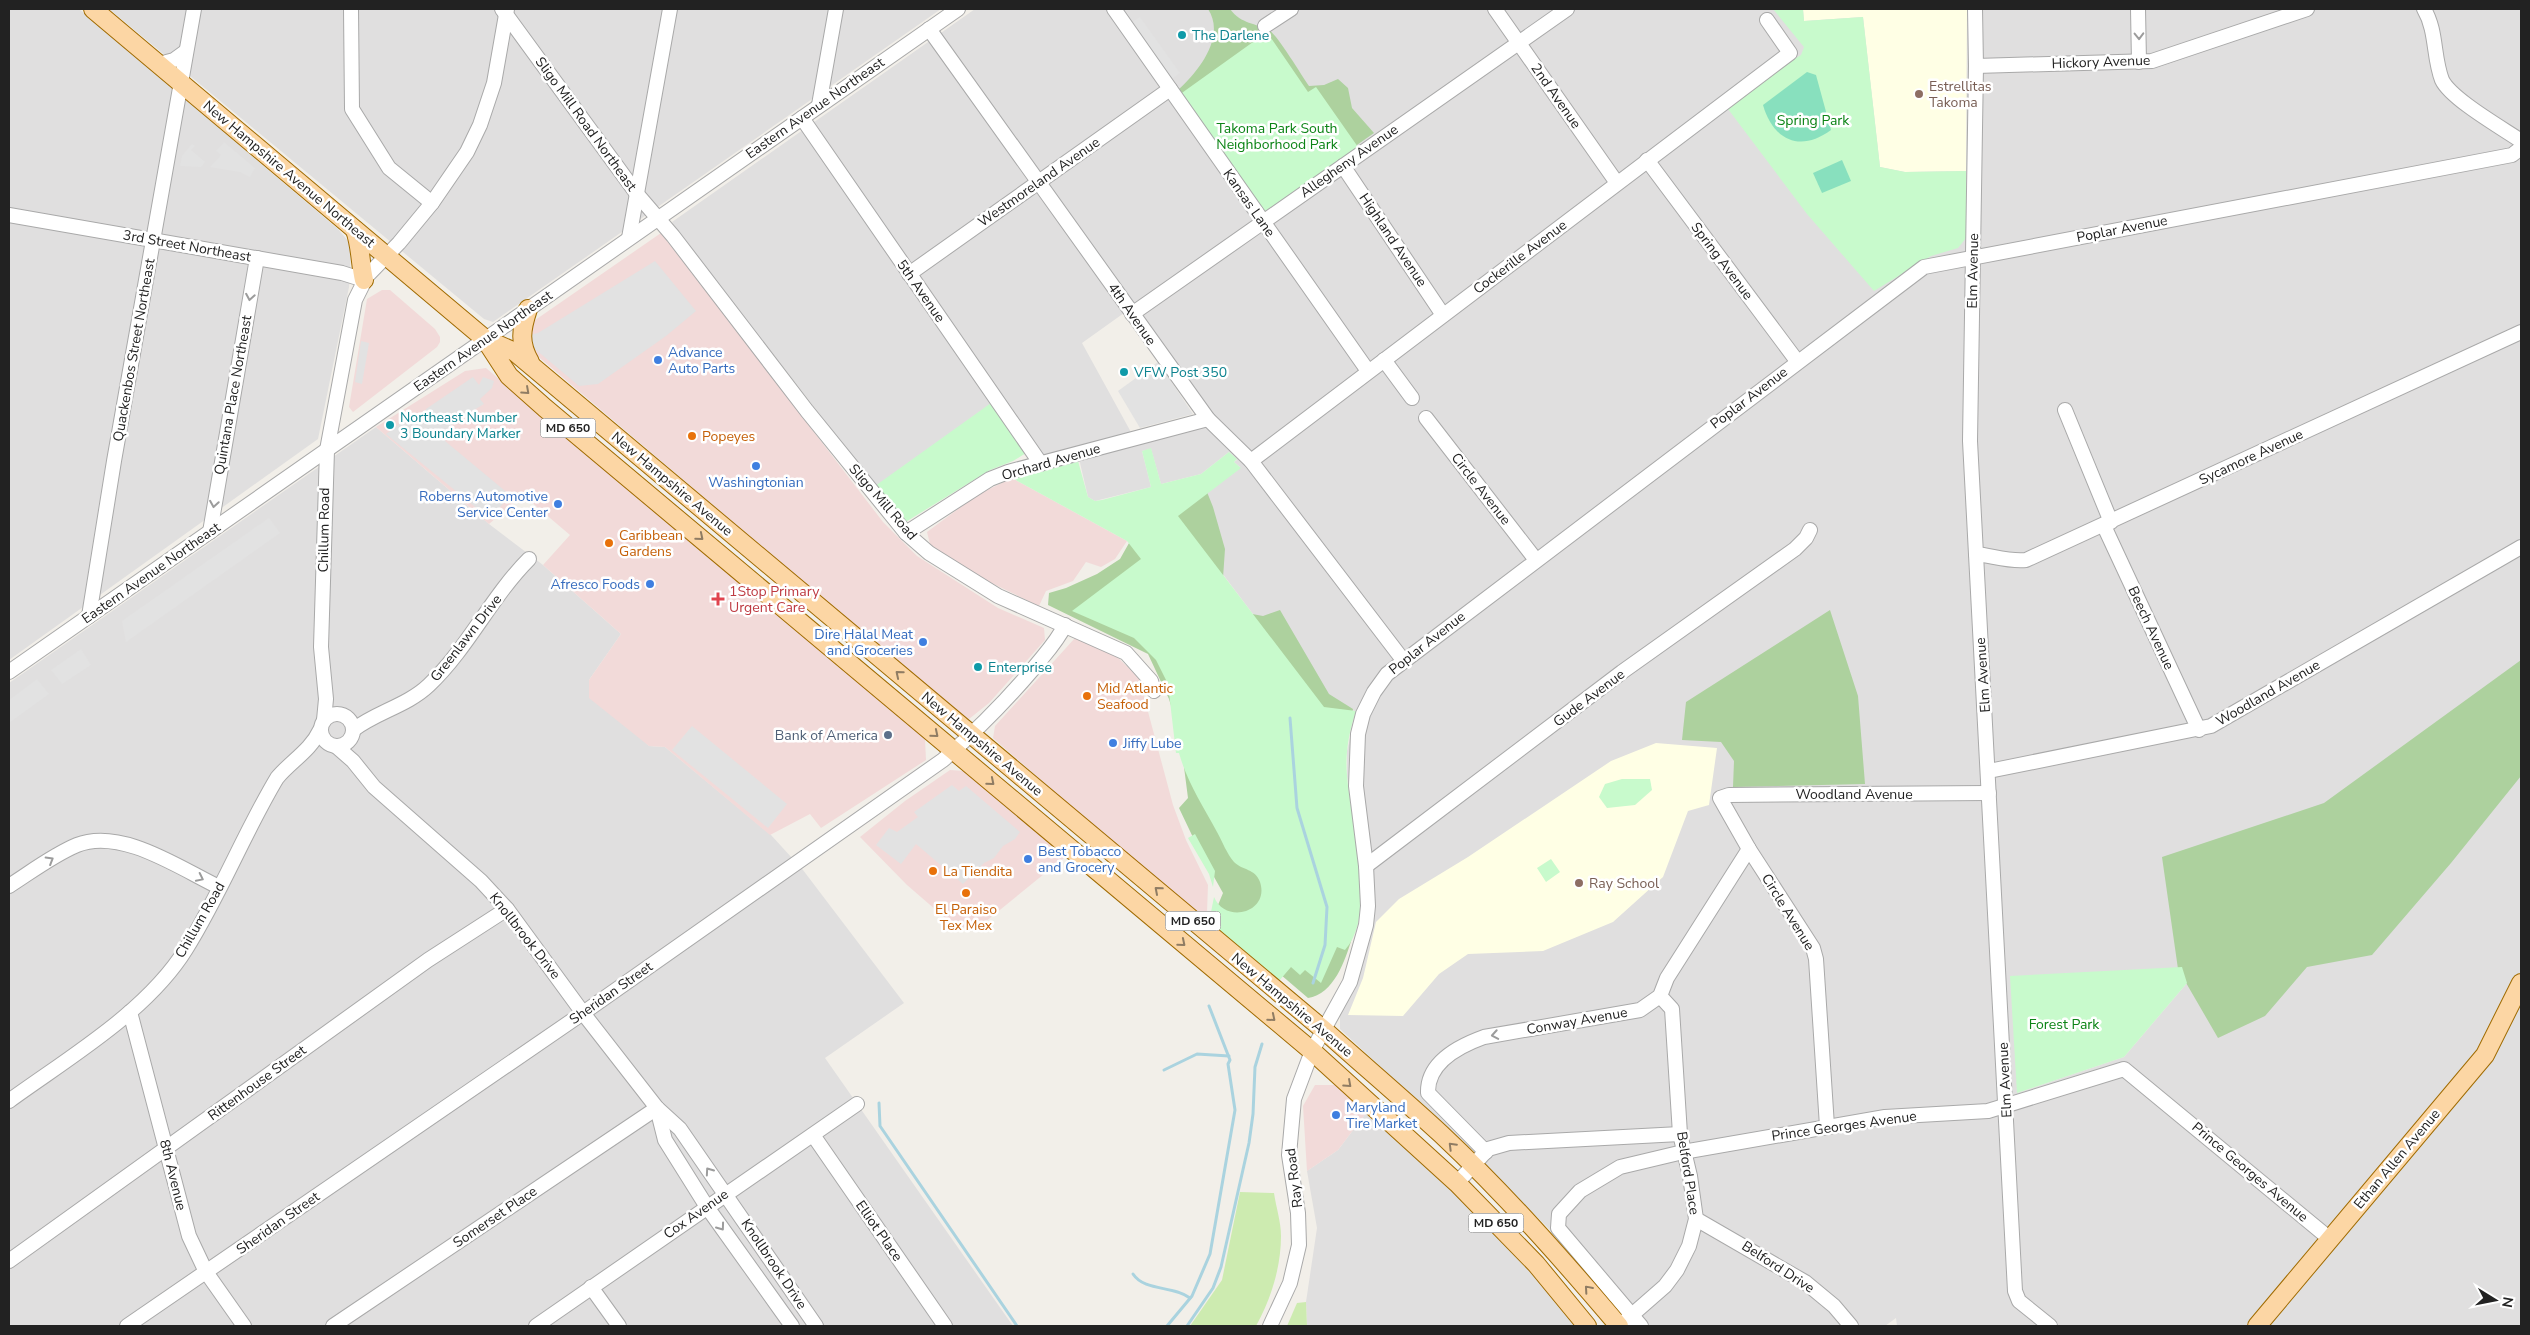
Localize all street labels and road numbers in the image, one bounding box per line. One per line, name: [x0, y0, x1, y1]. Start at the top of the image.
street label: Hickory Avenue: [2051, 51, 2151, 73]
street label: Sligo Mill Road Northeast: [531, 53, 641, 195]
street label: Eastern Avenue Northeast: [742, 53, 888, 163]
street label: 2nd Avenue: [1526, 60, 1586, 132]
street label: New Hampshire Avenue Northeast: [199, 96, 379, 252]
street label: Allegheny Avenue: [1296, 120, 1402, 202]
street label: Westmoreland Avenue: [974, 133, 1104, 231]
street label: Kansas Lane: [1219, 165, 1279, 241]
street label: Highland Avenue: [1355, 190, 1431, 290]
street label: Poplar Avenue: [2075, 211, 2169, 247]
street label: Cockerille Avenue: [1469, 216, 1571, 298]
street label: Spring Avenue: [1687, 218, 1757, 304]
street label: 3rd Street Northeast: [121, 225, 253, 267]
street label: Elm Avenue: [1963, 233, 1983, 309]
street label: 5th Avenue: [892, 256, 950, 326]
street label: Quackenbos Street Northeast: [109, 257, 159, 443]
street label: 4th Avenue: [1103, 279, 1161, 349]
street label: Eastern Avenue Northeast: [410, 286, 556, 396]
street label: Quintana Place Northeast: [210, 314, 256, 476]
street label: Poplar Avenue: [1706, 363, 1792, 433]
road number: MD 650: [540, 418, 596, 438]
street label: Sycamore Avenue: [2196, 425, 2306, 489]
street label: New Hampshire Avenue: [607, 428, 737, 540]
street label: Orchard Avenue: [999, 439, 1103, 485]
street label: Circle Avenue: [1447, 449, 1515, 529]
street label: Sligo Mill Road: [845, 460, 921, 544]
street label: Chillum Road: [314, 487, 334, 573]
street label: Eastern Avenue Northeast: [78, 518, 224, 628]
street label: Beech Avenue: [2123, 583, 2179, 673]
street label: Greenlawn Drive: [426, 590, 506, 686]
street label: Poplar Avenue: [1385, 607, 1469, 679]
street label: Elm Avenue: [1971, 637, 1995, 713]
street label: Woodland Avenue: [2212, 655, 2324, 731]
street label: Gude Avenue: [1549, 665, 1629, 731]
street label: New Hampshire Avenue: [917, 688, 1047, 800]
street label: Woodland Avenue: [1795, 785, 1913, 804]
street label: Circle Avenue: [1757, 870, 1819, 954]
street label: Chillum Road: [171, 878, 229, 962]
street label: Knollbrook Drive: [485, 889, 565, 983]
road number: MD 650: [1166, 911, 1220, 930]
street label: New Hampshire Avenue: [1227, 949, 1357, 1061]
street label: Sheridan Street: [566, 957, 657, 1029]
street label: Conway Avenue: [1525, 1003, 1629, 1039]
street label: Rittenhouse Street: [204, 1041, 310, 1125]
street label: Elm Avenue: [1994, 1042, 2016, 1118]
street label: Ethan Allen Avenue: [2350, 1105, 2444, 1213]
street label: Prince Georges Avenue: [1770, 1106, 1918, 1146]
street label: Prince Georges Avenue: [2188, 1118, 2312, 1226]
street label: Belford Place: [1672, 1130, 1704, 1216]
street label: 8th Avenue: [155, 1138, 191, 1212]
street label: Ray Road: [1281, 1147, 1307, 1209]
street label: Somerset Place: [449, 1182, 541, 1252]
street label: Cox Avenue: [660, 1185, 732, 1243]
street label: Sheridan Street: [233, 1187, 324, 1259]
street label: Elliot Place: [851, 1197, 907, 1265]
road number: MD 650: [1468, 1214, 1524, 1232]
street label: Knollbrook Drive: [737, 1215, 811, 1313]
street label: Belford Drive: [1738, 1236, 1818, 1298]

